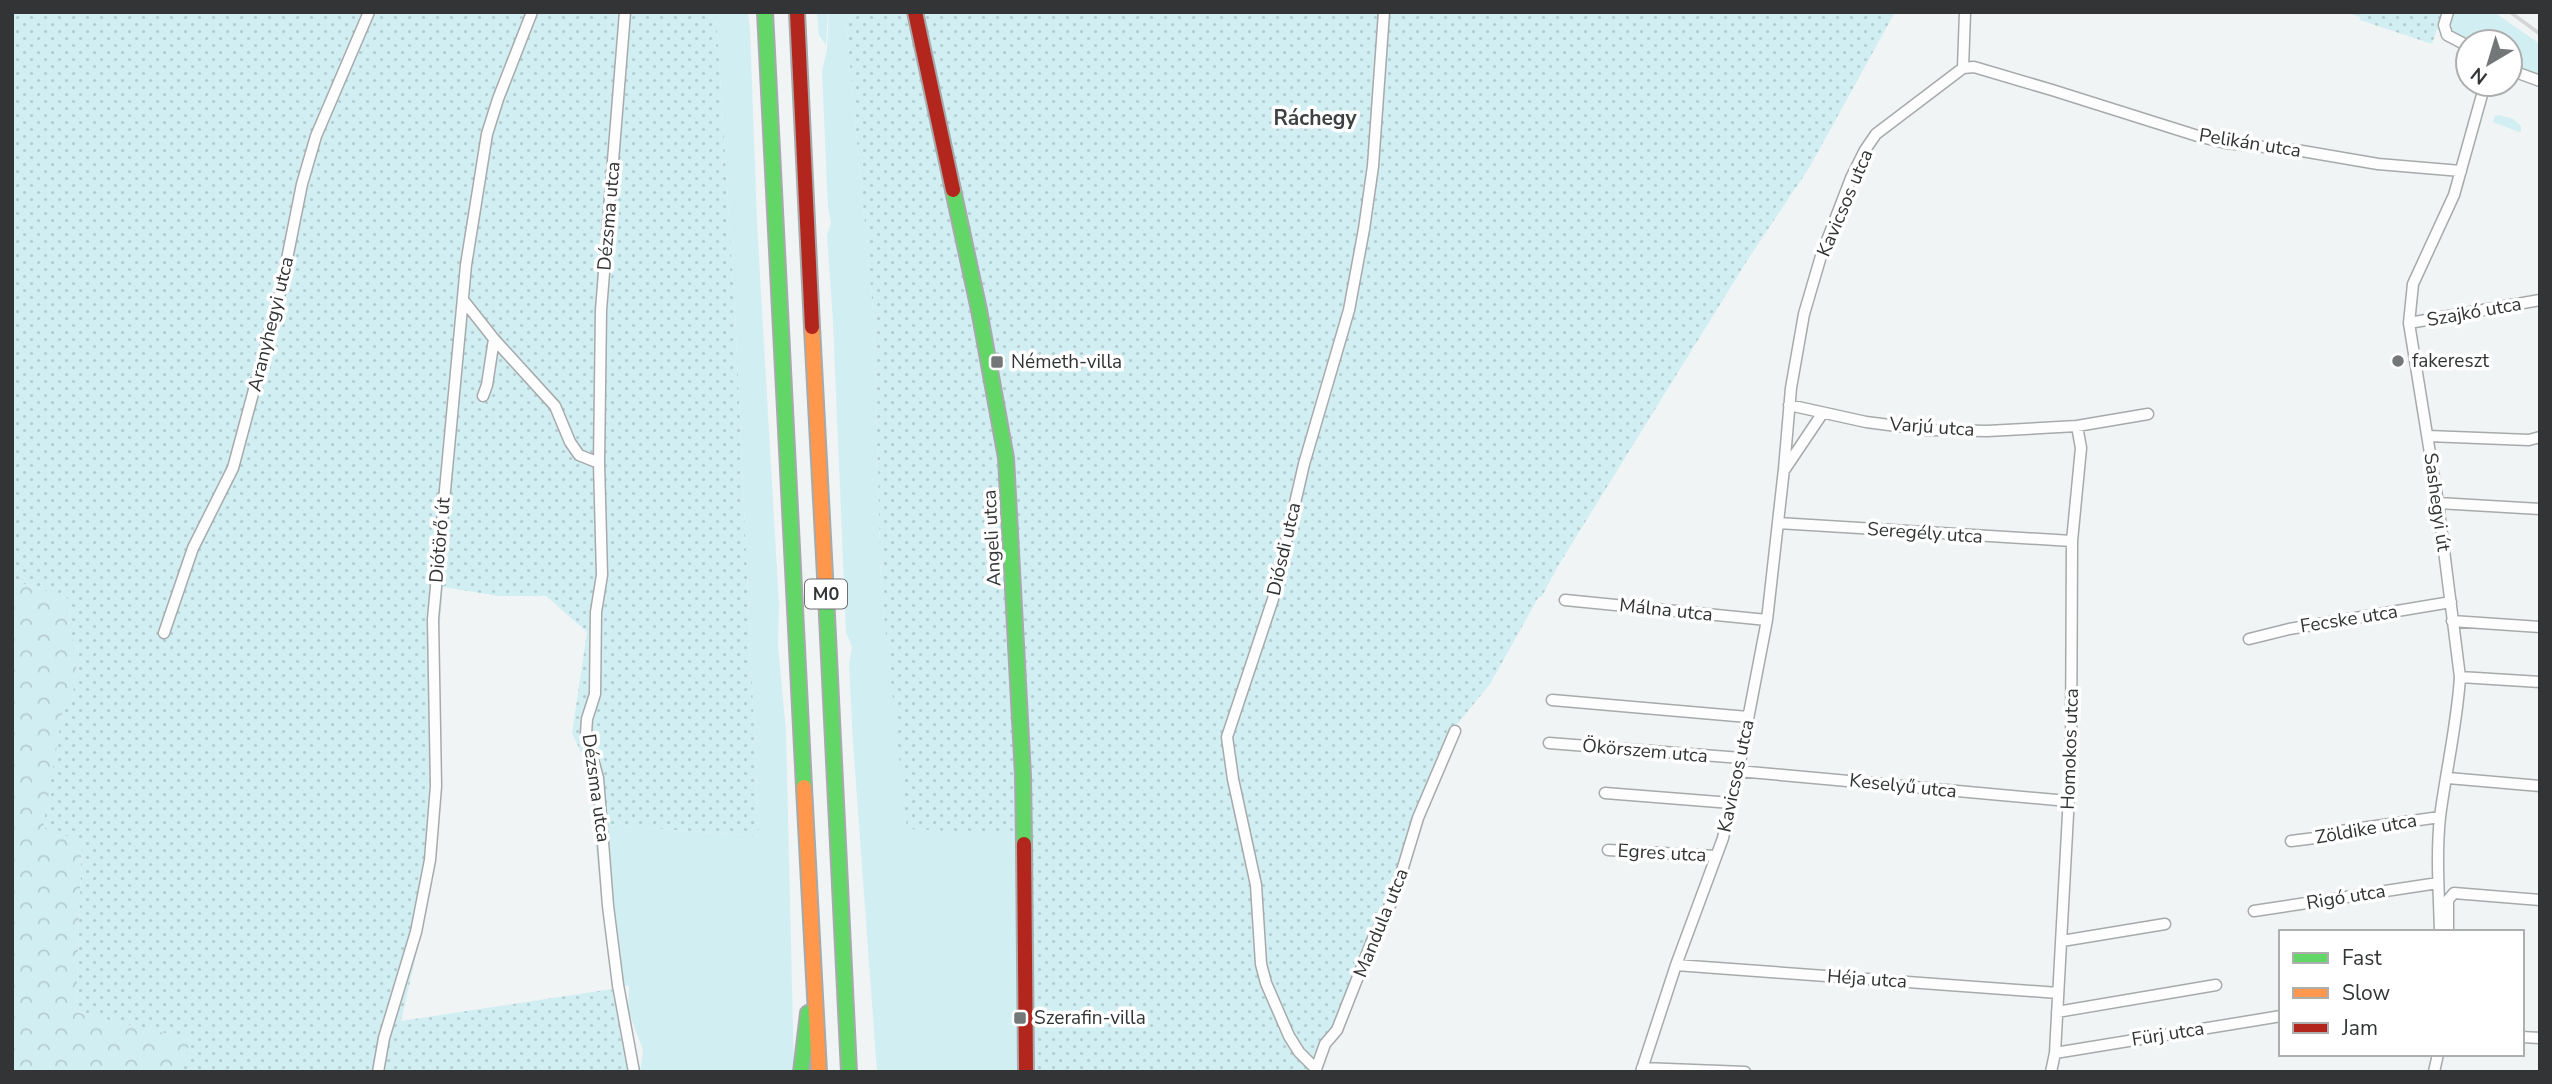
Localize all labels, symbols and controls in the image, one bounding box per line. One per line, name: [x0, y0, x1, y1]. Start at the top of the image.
north arrow: [2454, 28, 2524, 98]
text: N: [2466, 61, 2493, 90]
district label: Ráchegy: [1273, 104, 1357, 132]
street label: Pelikán utca: [2197, 122, 2303, 164]
street label: Kavicsos utca: [1811, 145, 1879, 261]
street label: Dézsma utca: [591, 160, 627, 272]
street label: Aranyhegyi utca: [242, 254, 300, 394]
street label: Szajkó utca: [2425, 291, 2523, 333]
place label: fakereszt: [2412, 348, 2489, 374]
place label: Németh-villa: [1011, 349, 1122, 375]
marker: fakereszt: [2390, 353, 2406, 369]
marker: Németh-villa: [989, 354, 1005, 370]
street label: Varjú utca: [1888, 411, 1975, 443]
street label: Sashegyi út: [2417, 451, 2457, 553]
street label: Angeli utca: [976, 489, 1008, 587]
street label: Diótörő út: [423, 496, 457, 584]
street label: Diósdi utca: [1261, 500, 1307, 598]
street label: Seregély utca: [1866, 516, 1984, 550]
road number: M0: [805, 580, 847, 608]
street label: Málna utca: [1618, 592, 1714, 628]
street label: Fecske utca: [2298, 598, 2400, 640]
street label: Homokos utca: [2055, 688, 2085, 810]
street label: Kavicsos utca: [1711, 717, 1761, 835]
street label: Dézsma utca: [576, 732, 616, 844]
street label: Ökörszem utca: [1581, 733, 1709, 769]
street label: Keselyű utca: [1848, 767, 1958, 805]
street label: Zöldike utca: [2313, 807, 2419, 851]
street label: Egres utca: [1617, 838, 1707, 868]
street label: Mandula utca: [1347, 865, 1415, 981]
street label: Rigó utca: [2305, 878, 2387, 916]
legend: [2279, 930, 2524, 1056]
text: Fast: [2342, 944, 2382, 972]
street label: Héja utca: [1826, 963, 1908, 995]
text: Slow: [2342, 979, 2391, 1007]
place label: Szerafin-villa: [1034, 1005, 1146, 1031]
marker: Szerafin-villa: [1012, 1010, 1028, 1026]
text: Jam: [2341, 1014, 2378, 1042]
street label: Fürj utca: [2130, 1015, 2206, 1053]

